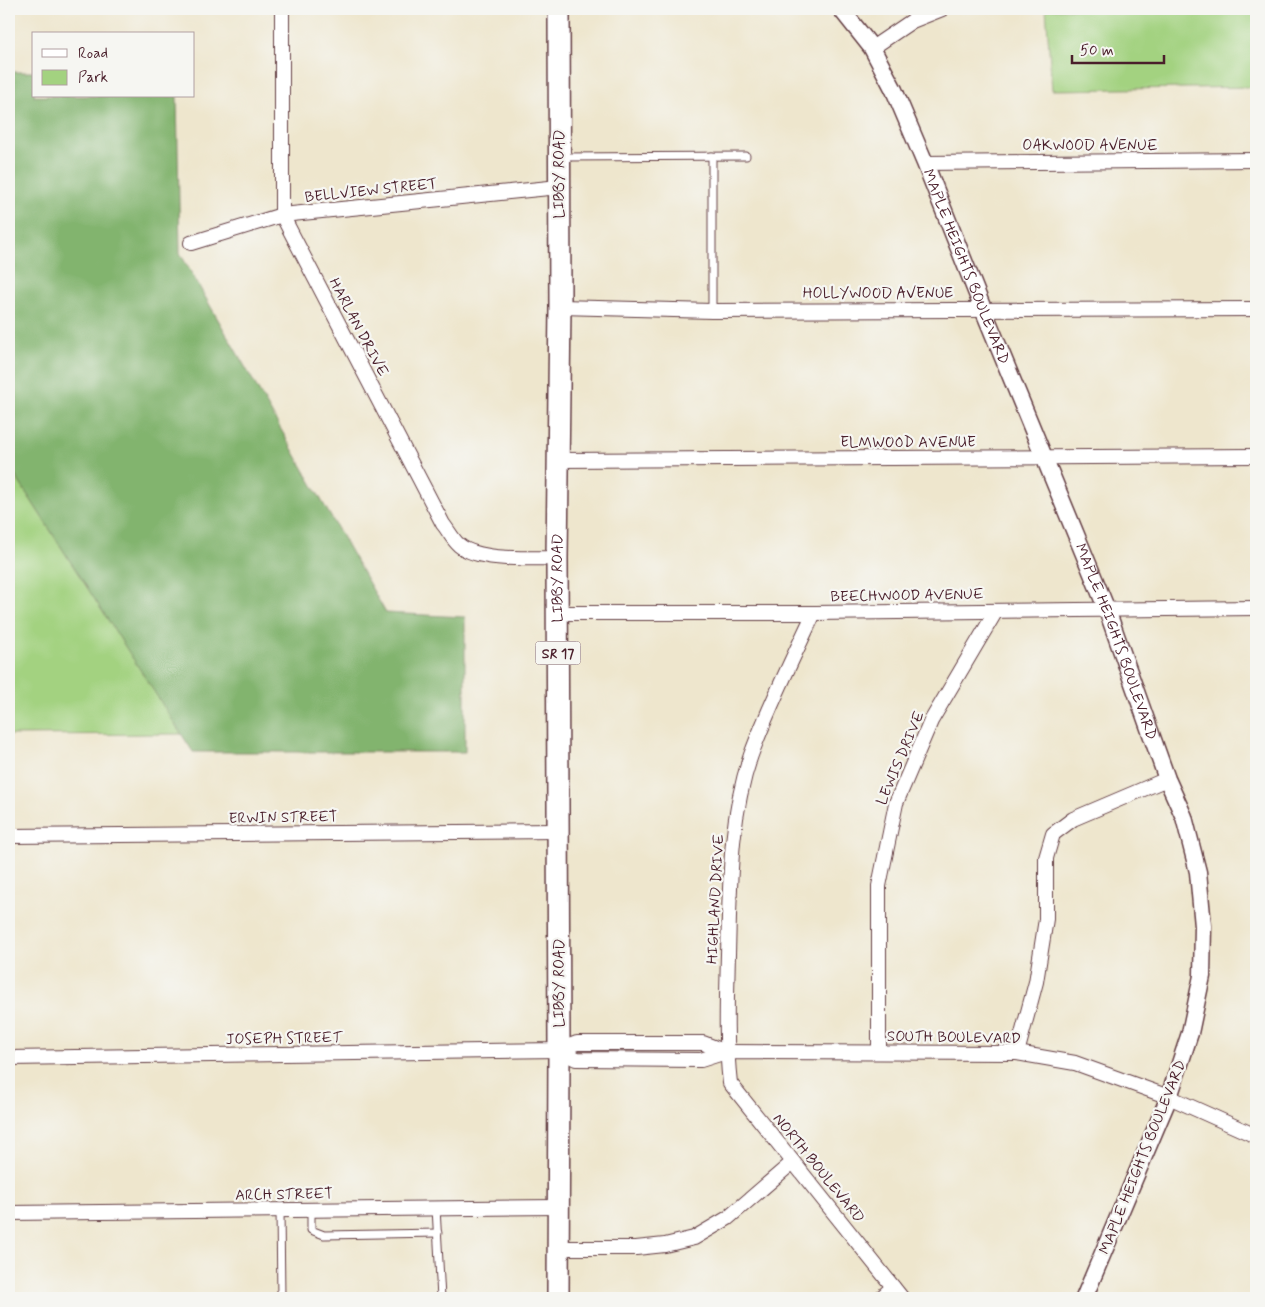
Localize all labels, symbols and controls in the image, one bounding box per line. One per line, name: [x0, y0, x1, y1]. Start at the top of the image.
legend: [32, 32, 195, 98]
scale bar: [1072, 32, 1165, 64]
text: 50 m: [1080, 41, 1114, 61]
text: Road: [78, 44, 108, 64]
text: Park: [78, 68, 108, 88]
street label: LIBBY ROAD: [550, 130, 570, 218]
street label: OAKWOOD AVENUE: [1022, 136, 1158, 156]
street label: MAPLE HEIGHTS BOULEVARD: [917, 166, 1014, 367]
street label: BELLVIEW STREET: [304, 174, 438, 208]
street label: HARLAN DRIVE: [324, 275, 393, 381]
street label: HOLLYWOOD AVENUE: [803, 284, 954, 304]
street label: ELMWOOD AVENUE: [840, 433, 976, 453]
street label: LIBBY ROAD: [548, 533, 568, 623]
street label: MAPLE HEIGHTS BOULEVARD: [1070, 541, 1161, 743]
street label: BEECHWOOD AVENUE: [830, 585, 984, 607]
road number: SR 17: [536, 641, 580, 664]
street label: LEWIS DRIVE: [872, 708, 930, 808]
street label: ERWIN STREET: [228, 807, 338, 829]
street label: HIGHLAND DRIVE: [703, 833, 729, 965]
street label: LIBBY ROAD: [550, 939, 570, 1027]
street label: SOUTH BOULEVARD: [887, 1027, 1021, 1049]
street label: JOSEPH STREET: [225, 1028, 343, 1050]
street label: MAPLE HEIGHTS BOULEVARD: [1095, 1057, 1191, 1258]
street label: NORTH BOULEVARD: [768, 1110, 869, 1227]
street label: ARCH STREET: [235, 1184, 333, 1206]

